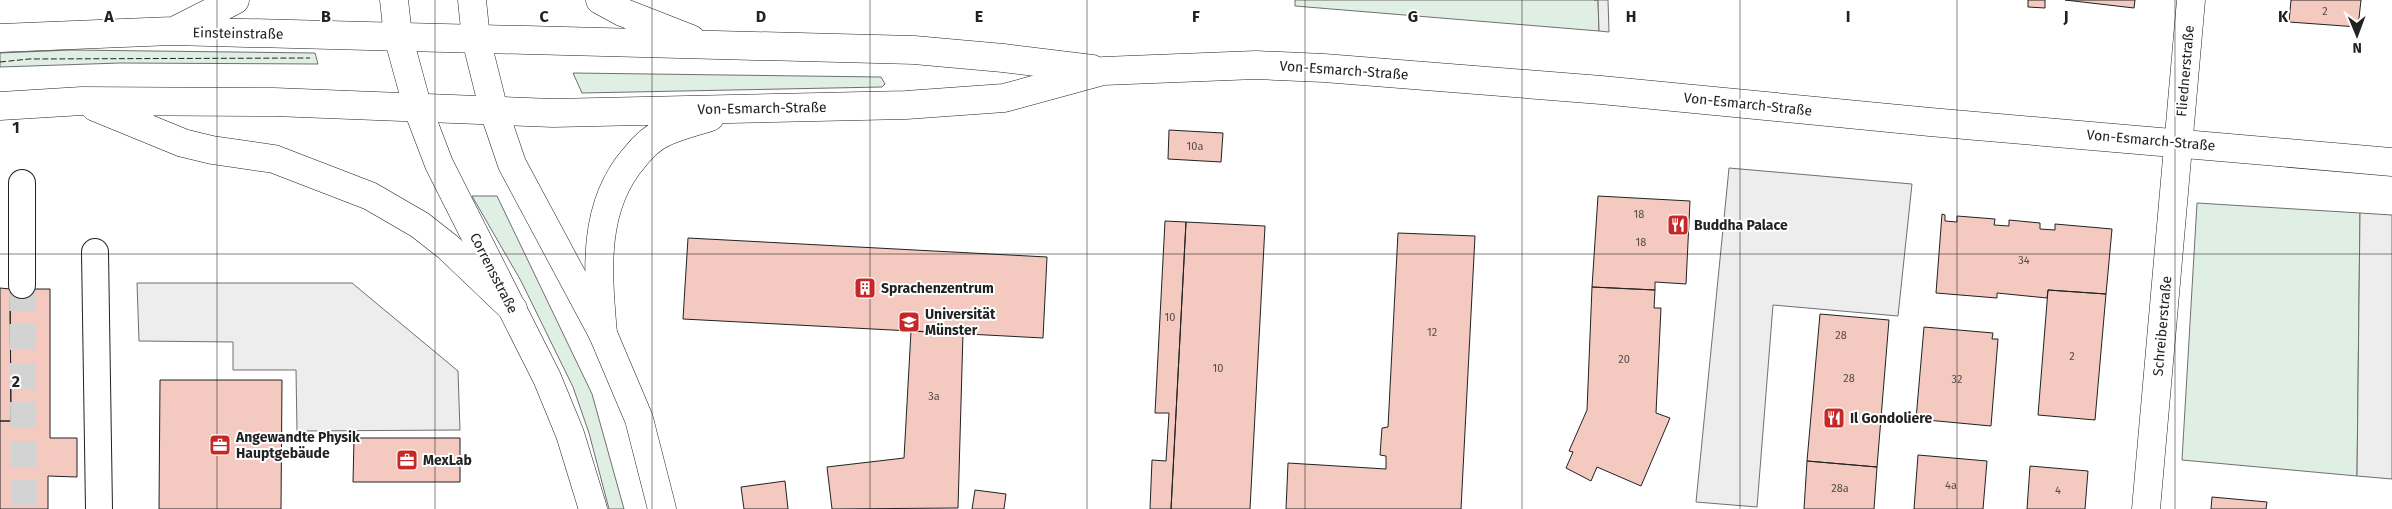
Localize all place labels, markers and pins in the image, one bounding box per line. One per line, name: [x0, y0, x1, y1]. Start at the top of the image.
restaurant icon: Buddha Palace: [1666, 213, 1690, 237]
place label: Buddha Palace: [1694, 217, 1788, 234]
building icon: Sprachenzentrum: [853, 276, 877, 300]
place label: Sprachenzentrum: [881, 280, 994, 297]
place label: Universität Münster: [925, 306, 996, 339]
school or university icon: Universität Münster: [897, 310, 921, 334]
restaurant icon: Il Gondoliere: [1822, 406, 1846, 430]
place label: Il Gondoliere: [1850, 410, 1932, 427]
place label: Angewandte Physik Hauptgebäude: [235, 429, 360, 462]
office icon: Angewandte Physik Hauptgebäude: [208, 433, 232, 457]
office icon: MexLab: [395, 448, 419, 472]
place label: MexLab: [423, 452, 472, 469]

